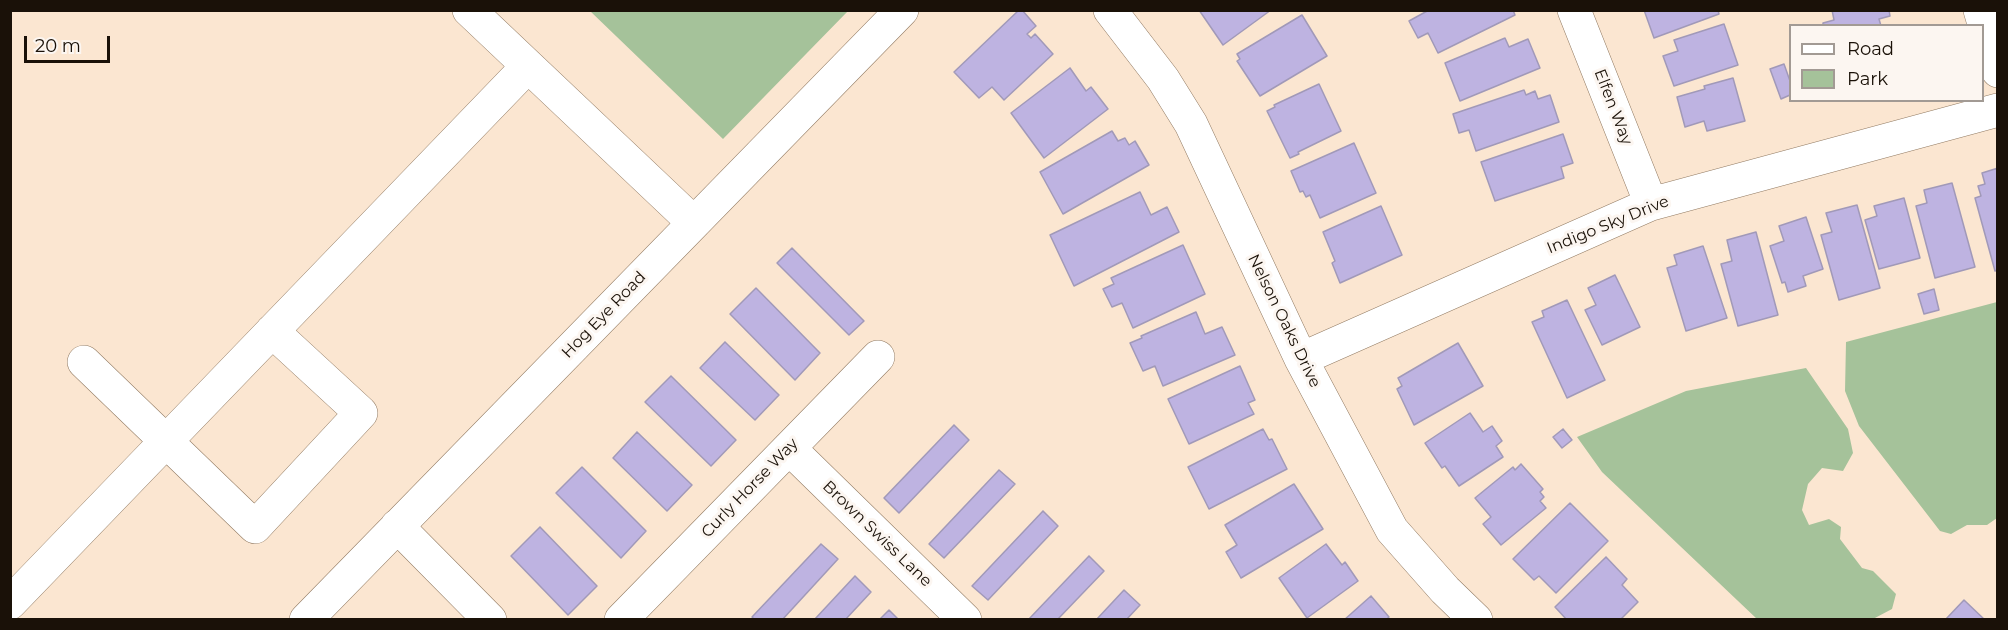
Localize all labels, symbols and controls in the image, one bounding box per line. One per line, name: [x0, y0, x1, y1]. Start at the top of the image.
scale bar: [27, 24, 112, 62]
legend: [1789, 24, 1984, 102]
text: 20 m: [35, 35, 81, 57]
text: Road: [1847, 38, 1894, 60]
street label: Elfen Way: [1590, 66, 1636, 148]
text: Park: [1847, 68, 1888, 90]
street label: Indigo Sky Drive: [1544, 192, 1672, 258]
street label: Nelson Oaks Drive: [1243, 251, 1325, 391]
street label: Hog Eye Road: [558, 268, 650, 362]
street label: Curly Horse Way: [698, 434, 802, 542]
street label: Brown Swiss Lane: [818, 477, 936, 591]

